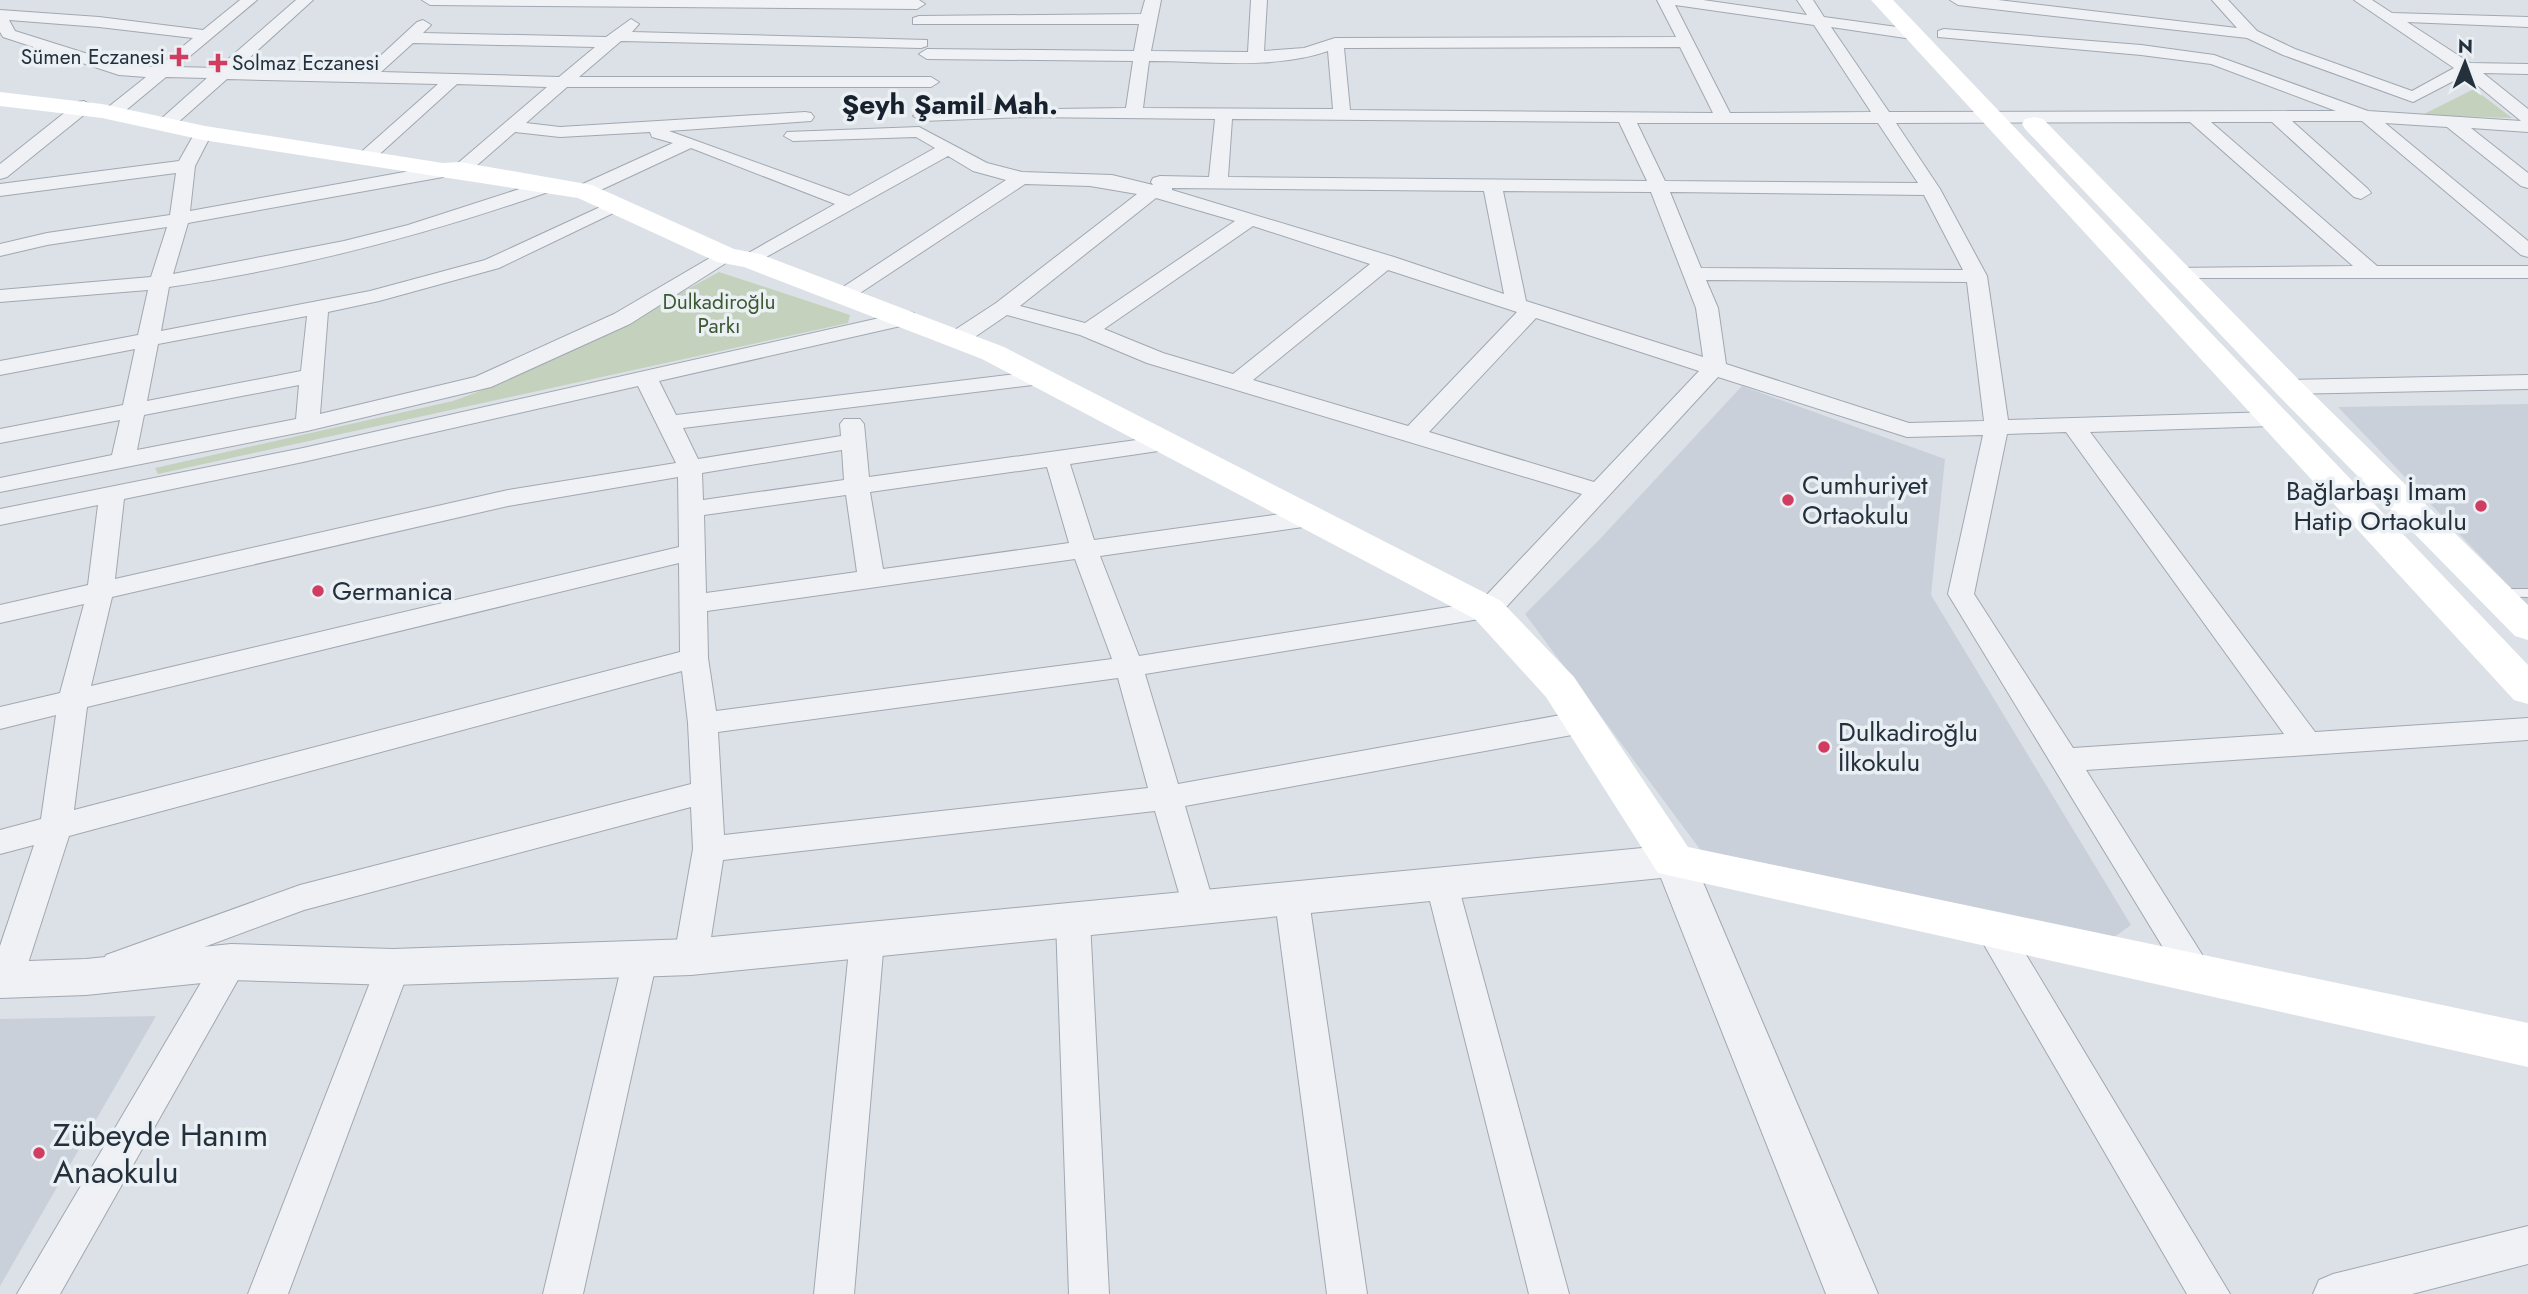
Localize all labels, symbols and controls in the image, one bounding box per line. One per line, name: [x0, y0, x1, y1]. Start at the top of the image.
north arrow: [2430, 28, 2500, 98]
text: N: [2458, 33, 2473, 60]
place label: Sümen Eczanesi: [21, 42, 165, 72]
place label: Solmaz Eczanesi: [232, 48, 379, 78]
marker: Sümen Eczanesi: [171, 49, 187, 65]
marker: Solmaz Eczanesi: [210, 55, 226, 71]
district label: Şeyh Şamil Mah.: [842, 84, 1058, 125]
park label: Dulkadiroğlu Parkı: [662, 287, 776, 341]
place label: Cumhuriyet Ortaokulu: [1802, 466, 1928, 534]
place label: Bağlarbaşı İmam Hatip Ortaokulu: [2286, 472, 2467, 540]
marker: Cumhuriyet Ortaokulu: [1780, 492, 1796, 508]
marker: Bağlarbaşı İmam Hatip Ortaokulu: [2473, 498, 2489, 514]
place label: Germanica: [332, 572, 453, 610]
marker: Germanica: [310, 583, 326, 599]
place label: Dulkadiroğlu İlkokulu: [1838, 713, 1978, 781]
marker: Dulkadiroğlu İlkokulu: [1816, 739, 1832, 755]
place label: Zübeyde Hanım Anaokulu: [53, 1112, 268, 1195]
marker: Zübeyde Hanım Anaokulu: [31, 1145, 47, 1161]

